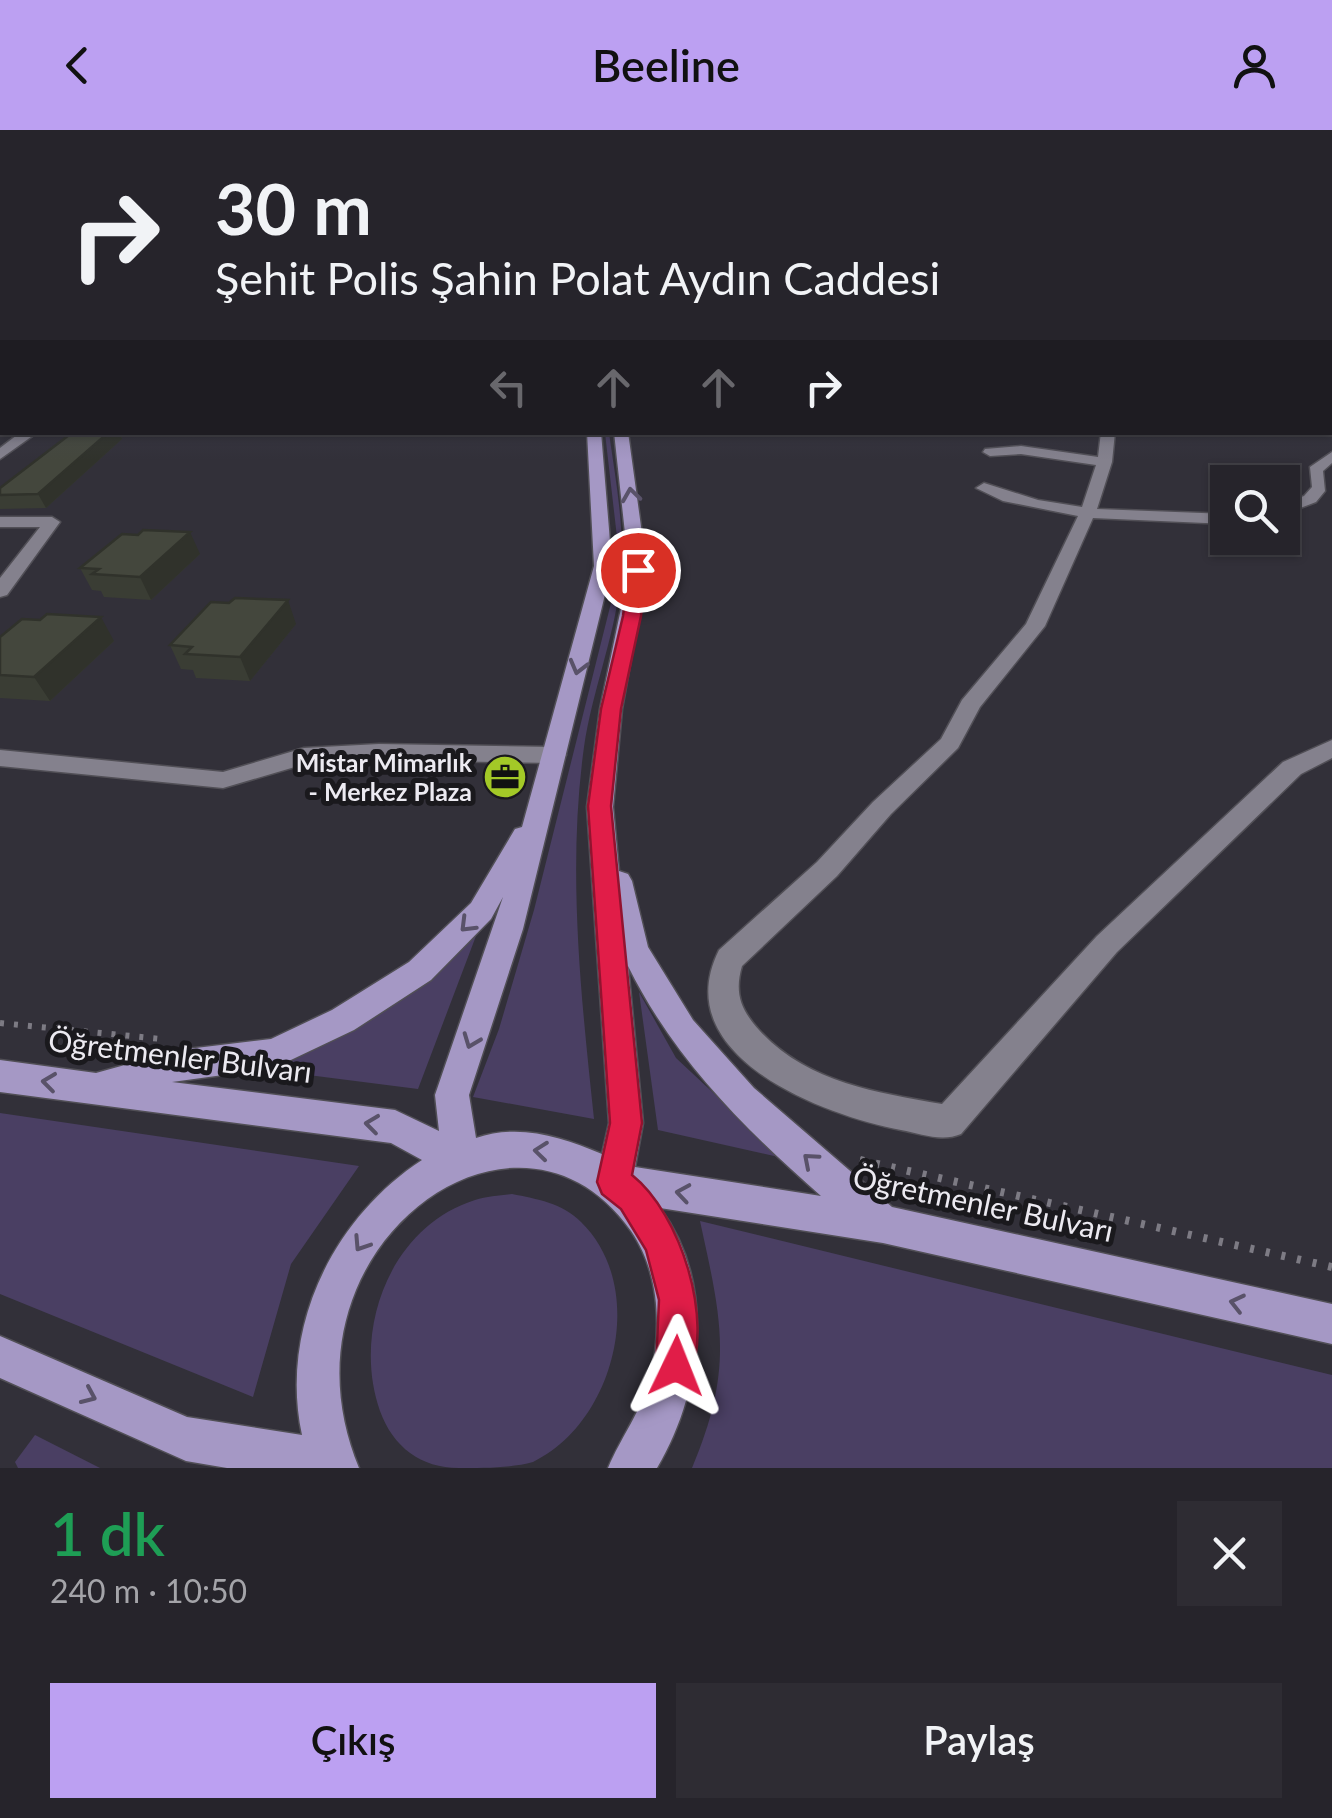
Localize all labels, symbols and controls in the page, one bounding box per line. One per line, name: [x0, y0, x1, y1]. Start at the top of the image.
icon: back: [50, 38, 105, 93]
text: Beeline: [592, 38, 740, 92]
icon: person: [1227, 38, 1282, 93]
text: 30 m: [215, 166, 372, 250]
icon: right: [50, 170, 180, 300]
text: Şehit Polis Şahin Polat Aydın Caddesi: [215, 251, 940, 305]
icon: left: [481, 360, 536, 415]
icon: ahead: [586, 360, 641, 415]
icon: ahead: [691, 360, 746, 415]
icon: right: [796, 360, 851, 415]
map controls: [1210, 465, 1300, 555]
button: search: [1210, 465, 1300, 555]
one-way arrow: [622, 487, 643, 503]
pin: [596, 528, 681, 613]
icon: arrive: [611, 543, 666, 598]
one-way arrow: [569, 657, 590, 675]
place label: Mistar Mimarlık - Merkez Plaza: [296, 747, 473, 806]
office icon: Mistar Mimarlık - Merkez Plaza: [482, 754, 528, 800]
one-way arrow: [460, 913, 478, 931]
street label: Öğretmenler Bulvarı: [46, 1021, 314, 1089]
one-way arrow: [463, 1032, 483, 1049]
one-way arrow: [40, 1072, 56, 1093]
one-way arrow: [363, 1114, 379, 1135]
one-way arrow: [532, 1141, 548, 1162]
one-way arrow: [803, 1154, 821, 1172]
street label: Öğretmenler Bulvarı: [850, 1158, 1117, 1248]
one-way arrow: [675, 1183, 692, 1204]
one-way arrow: [355, 1233, 374, 1251]
one-way arrow: [1229, 1294, 1246, 1315]
position arrow: [624, 1314, 728, 1418]
one-way arrow: [79, 1384, 97, 1404]
text: 1 dk: [50, 1497, 165, 1569]
button: close: [1177, 1501, 1282, 1606]
text: 240 m · 10:50: [50, 1571, 247, 1610]
button: Çıkış: [50, 1683, 656, 1798]
button: Paylaş: [676, 1683, 1282, 1798]

